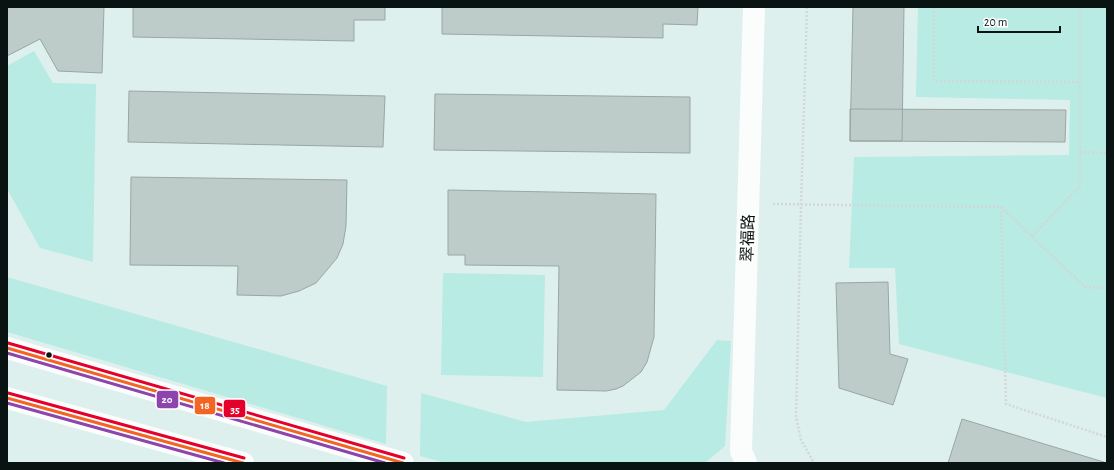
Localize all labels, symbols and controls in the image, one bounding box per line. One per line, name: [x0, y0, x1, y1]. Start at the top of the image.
scale bar: [978, 8, 1060, 34]
text: 20 m: [984, 16, 1007, 28]
street label: 翠福路: [738, 214, 757, 262]
unlabelled marker: [44, 350, 54, 360]
line badge: 20: [156, 390, 179, 409]
text: 20: [162, 394, 173, 405]
line badge: 18: [194, 396, 216, 415]
line badge: 35: [223, 399, 246, 418]
text: 18: [200, 400, 210, 411]
text: 35: [230, 404, 240, 415]

